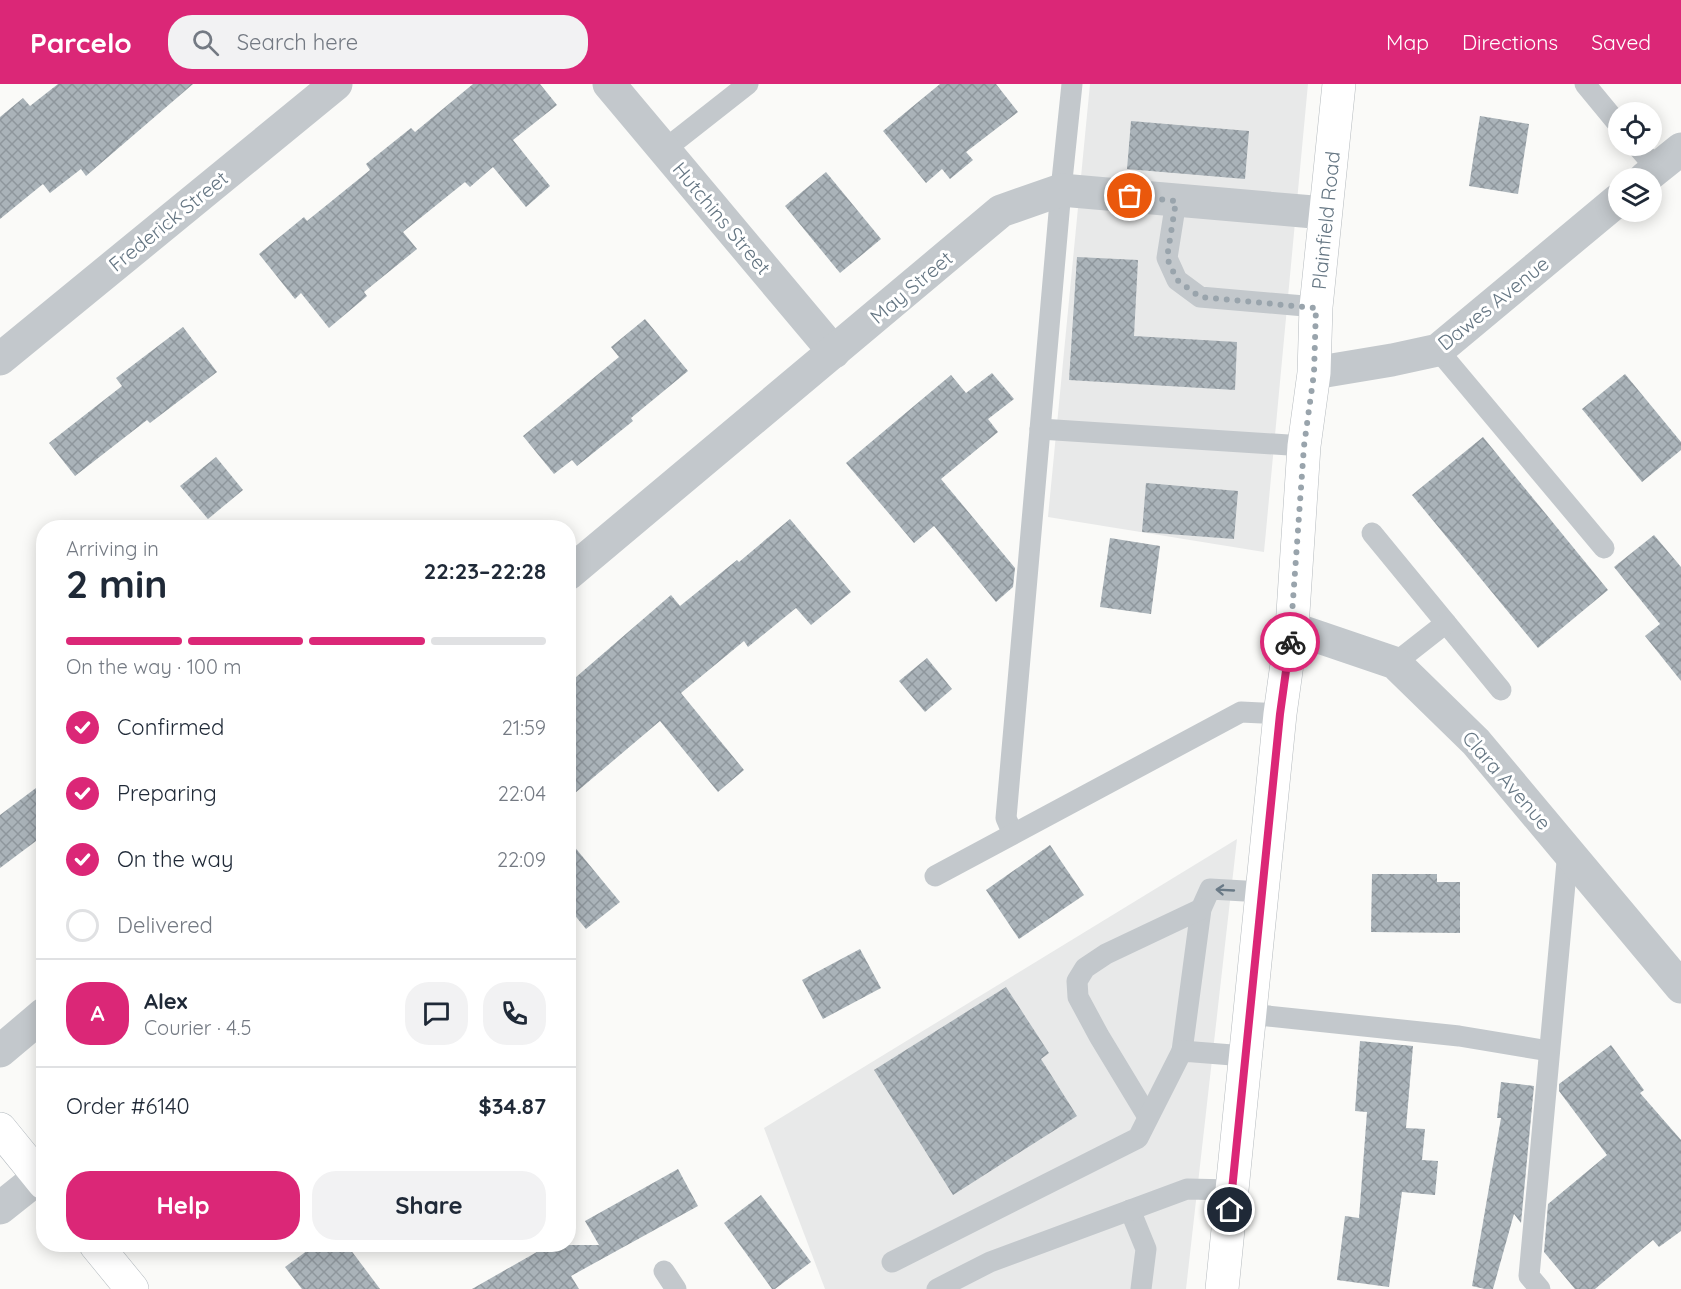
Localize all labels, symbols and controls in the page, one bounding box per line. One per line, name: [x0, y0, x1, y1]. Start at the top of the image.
search box: [168, 15, 588, 69]
text: Parcelo: [30, 25, 132, 60]
icon: search: [189, 26, 222, 59]
text: Search here: [237, 28, 358, 56]
text: Map: [1386, 29, 1429, 55]
text: Directions: [1462, 29, 1558, 55]
text: Saved: [1591, 29, 1651, 55]
map controls: [1608, 102, 1662, 222]
button: locate: [1608, 102, 1662, 156]
street label: Plainfield Road: [1305, 150, 1345, 291]
street label: Hutchins Street: [668, 157, 777, 280]
street label: Frederick Street: [103, 165, 233, 277]
button: layers: [1608, 168, 1662, 222]
pin: [1104, 170, 1155, 221]
icon: bag: [1113, 179, 1146, 212]
street label: May Street: [865, 245, 958, 329]
street label: Dawes Avenue: [1432, 251, 1554, 355]
text: Arriving in: [66, 536, 159, 561]
text: 22:23–22:28: [424, 557, 546, 585]
text: 2 min: [66, 559, 168, 608]
courier: [1260, 612, 1320, 672]
icon: bike: [1274, 626, 1307, 659]
text: On the way · 100 m: [66, 654, 242, 679]
icon: check: [66, 711, 99, 744]
text: Confirmed: [117, 713, 224, 741]
text: 21:59: [502, 715, 546, 740]
street label: Clara Avenue: [1457, 725, 1557, 835]
icon: check: [66, 777, 99, 810]
text: Preparing: [117, 779, 217, 807]
text: 22:04: [498, 781, 546, 806]
icon: check: [66, 843, 99, 876]
text: On the way: [117, 845, 233, 873]
text: 22:09: [497, 847, 546, 872]
one-way arrow: [1215, 884, 1235, 895]
text: Delivered: [117, 911, 213, 939]
button: chat: [405, 982, 468, 1045]
button: phone: [483, 982, 546, 1045]
text: Alex: [144, 987, 187, 1015]
text: A: [90, 999, 105, 1027]
text: Courier · 4.5: [144, 1015, 251, 1040]
text: Order #6140: [66, 1092, 190, 1120]
text: $34.87: [479, 1092, 546, 1120]
button: Help: [66, 1171, 300, 1240]
button: Share: [312, 1171, 546, 1240]
pin: [1204, 1184, 1255, 1235]
icon: home: [1213, 1193, 1246, 1226]

